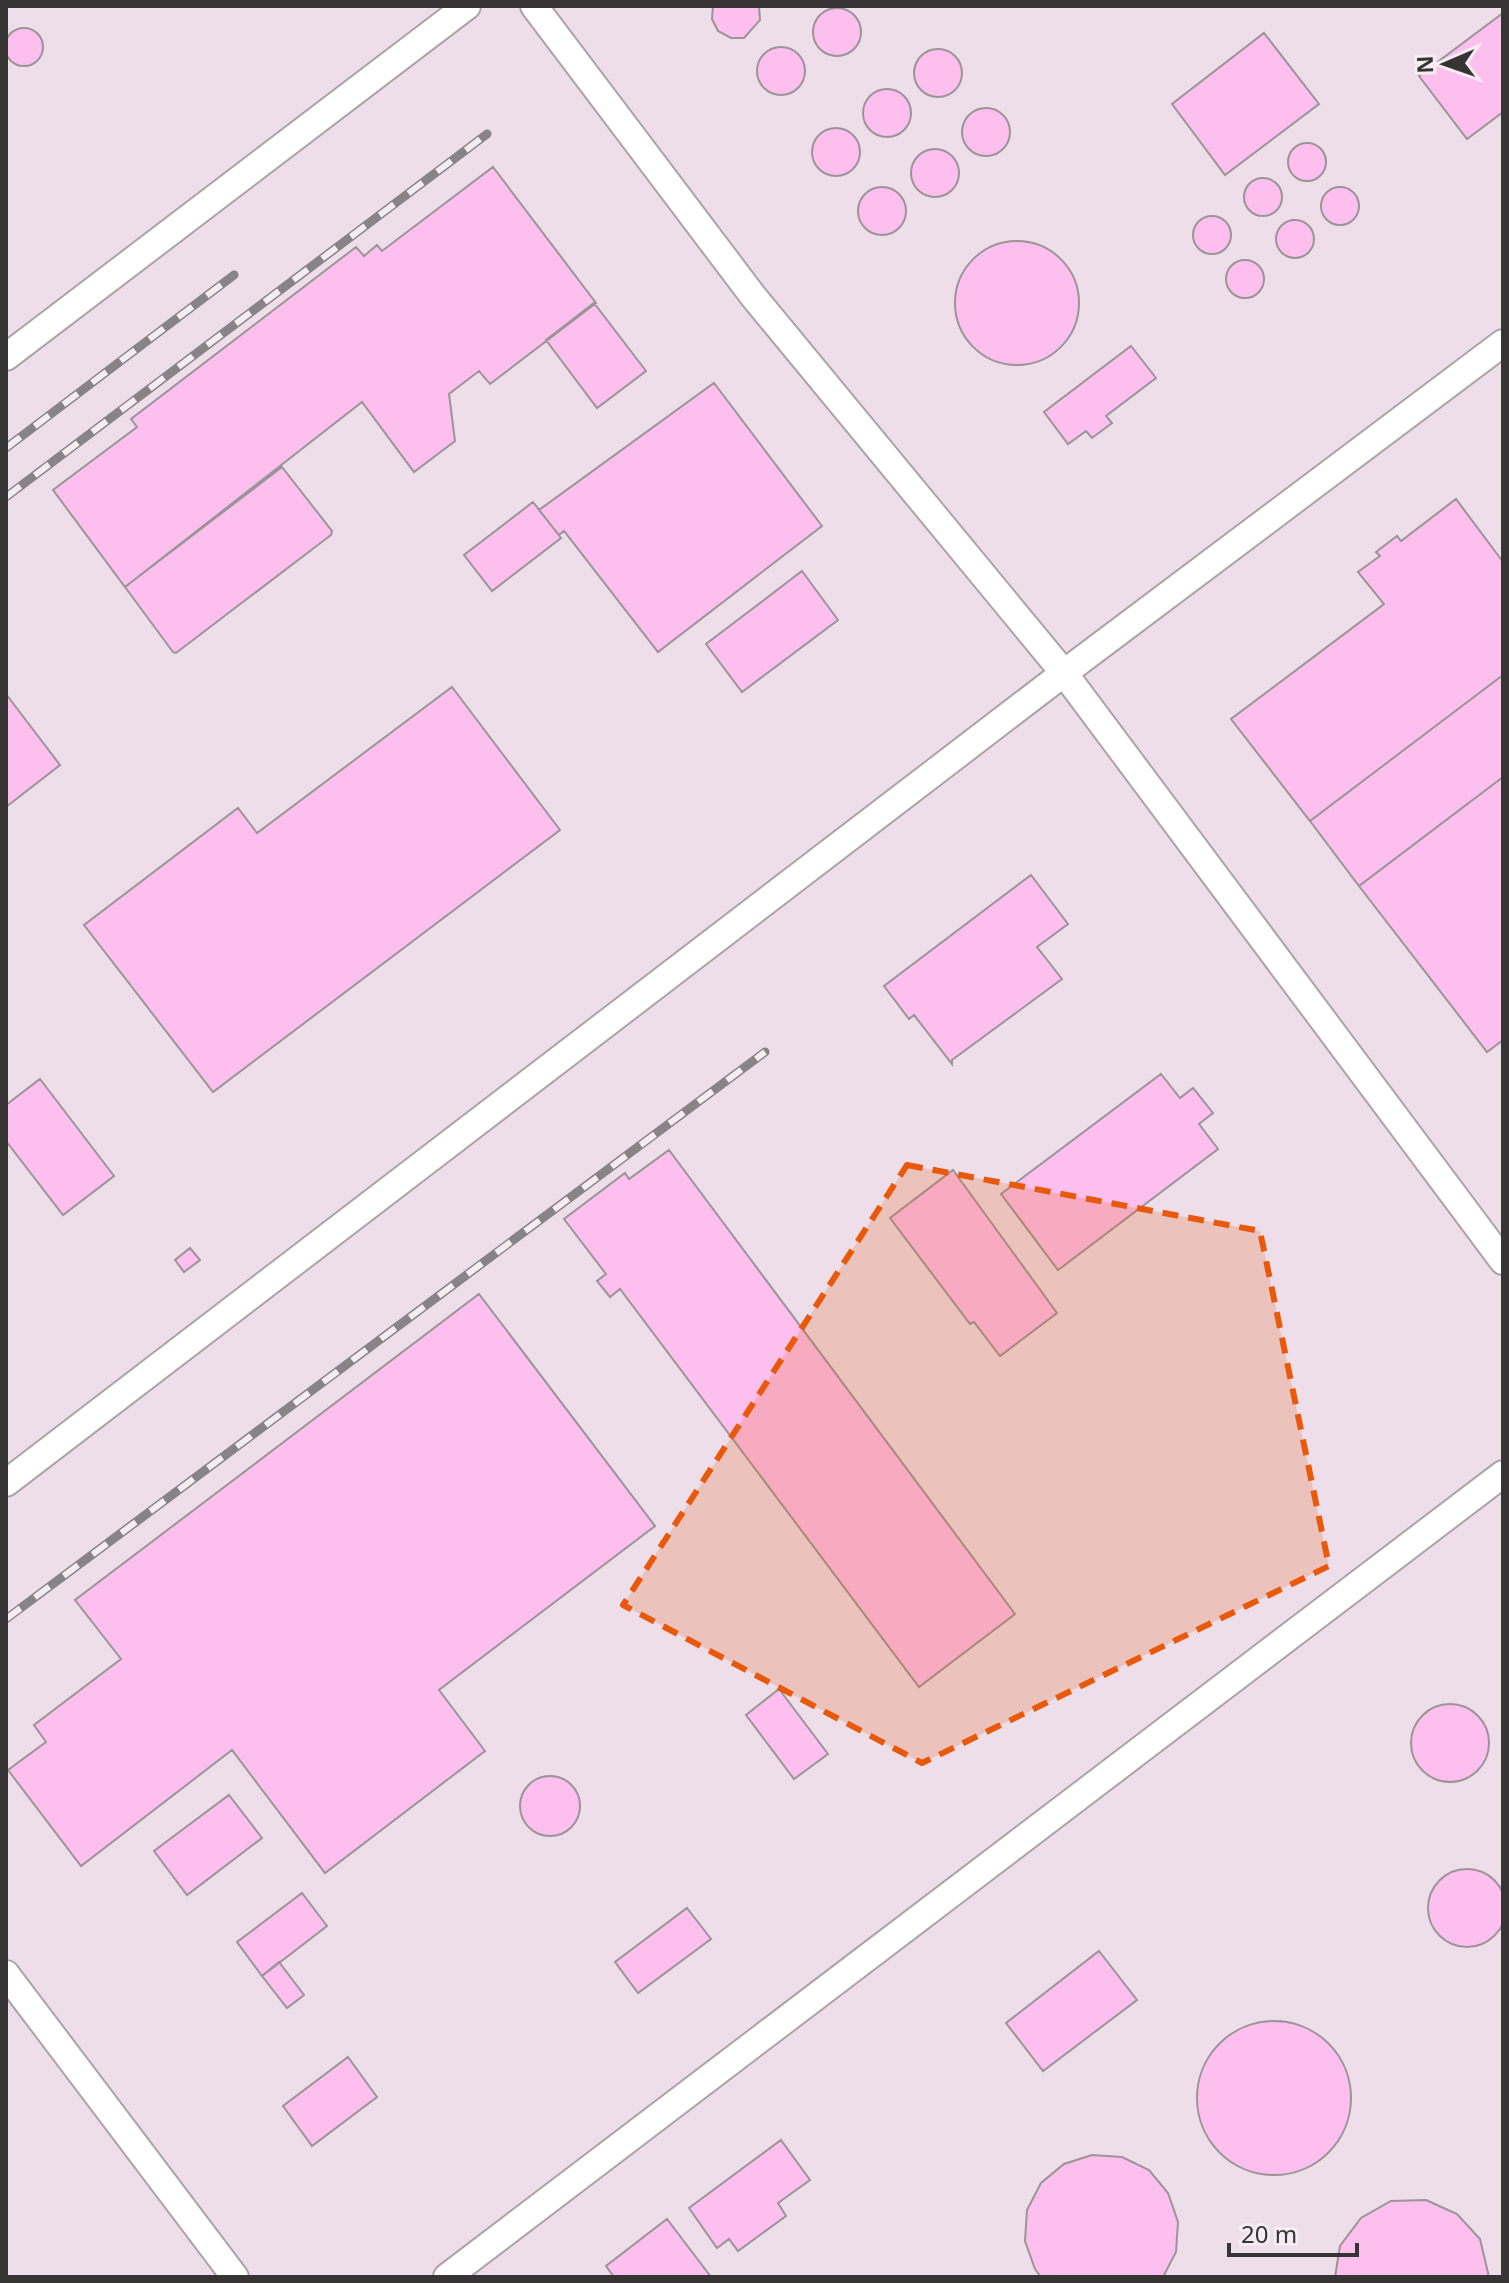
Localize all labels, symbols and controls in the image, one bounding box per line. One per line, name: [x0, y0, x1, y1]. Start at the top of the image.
north arrow: [1405, 24, 1485, 104]
text: N: [1409, 55, 1439, 74]
scale bar: [1229, 2207, 1357, 2257]
text: 20 m: [1241, 2217, 1297, 2250]

